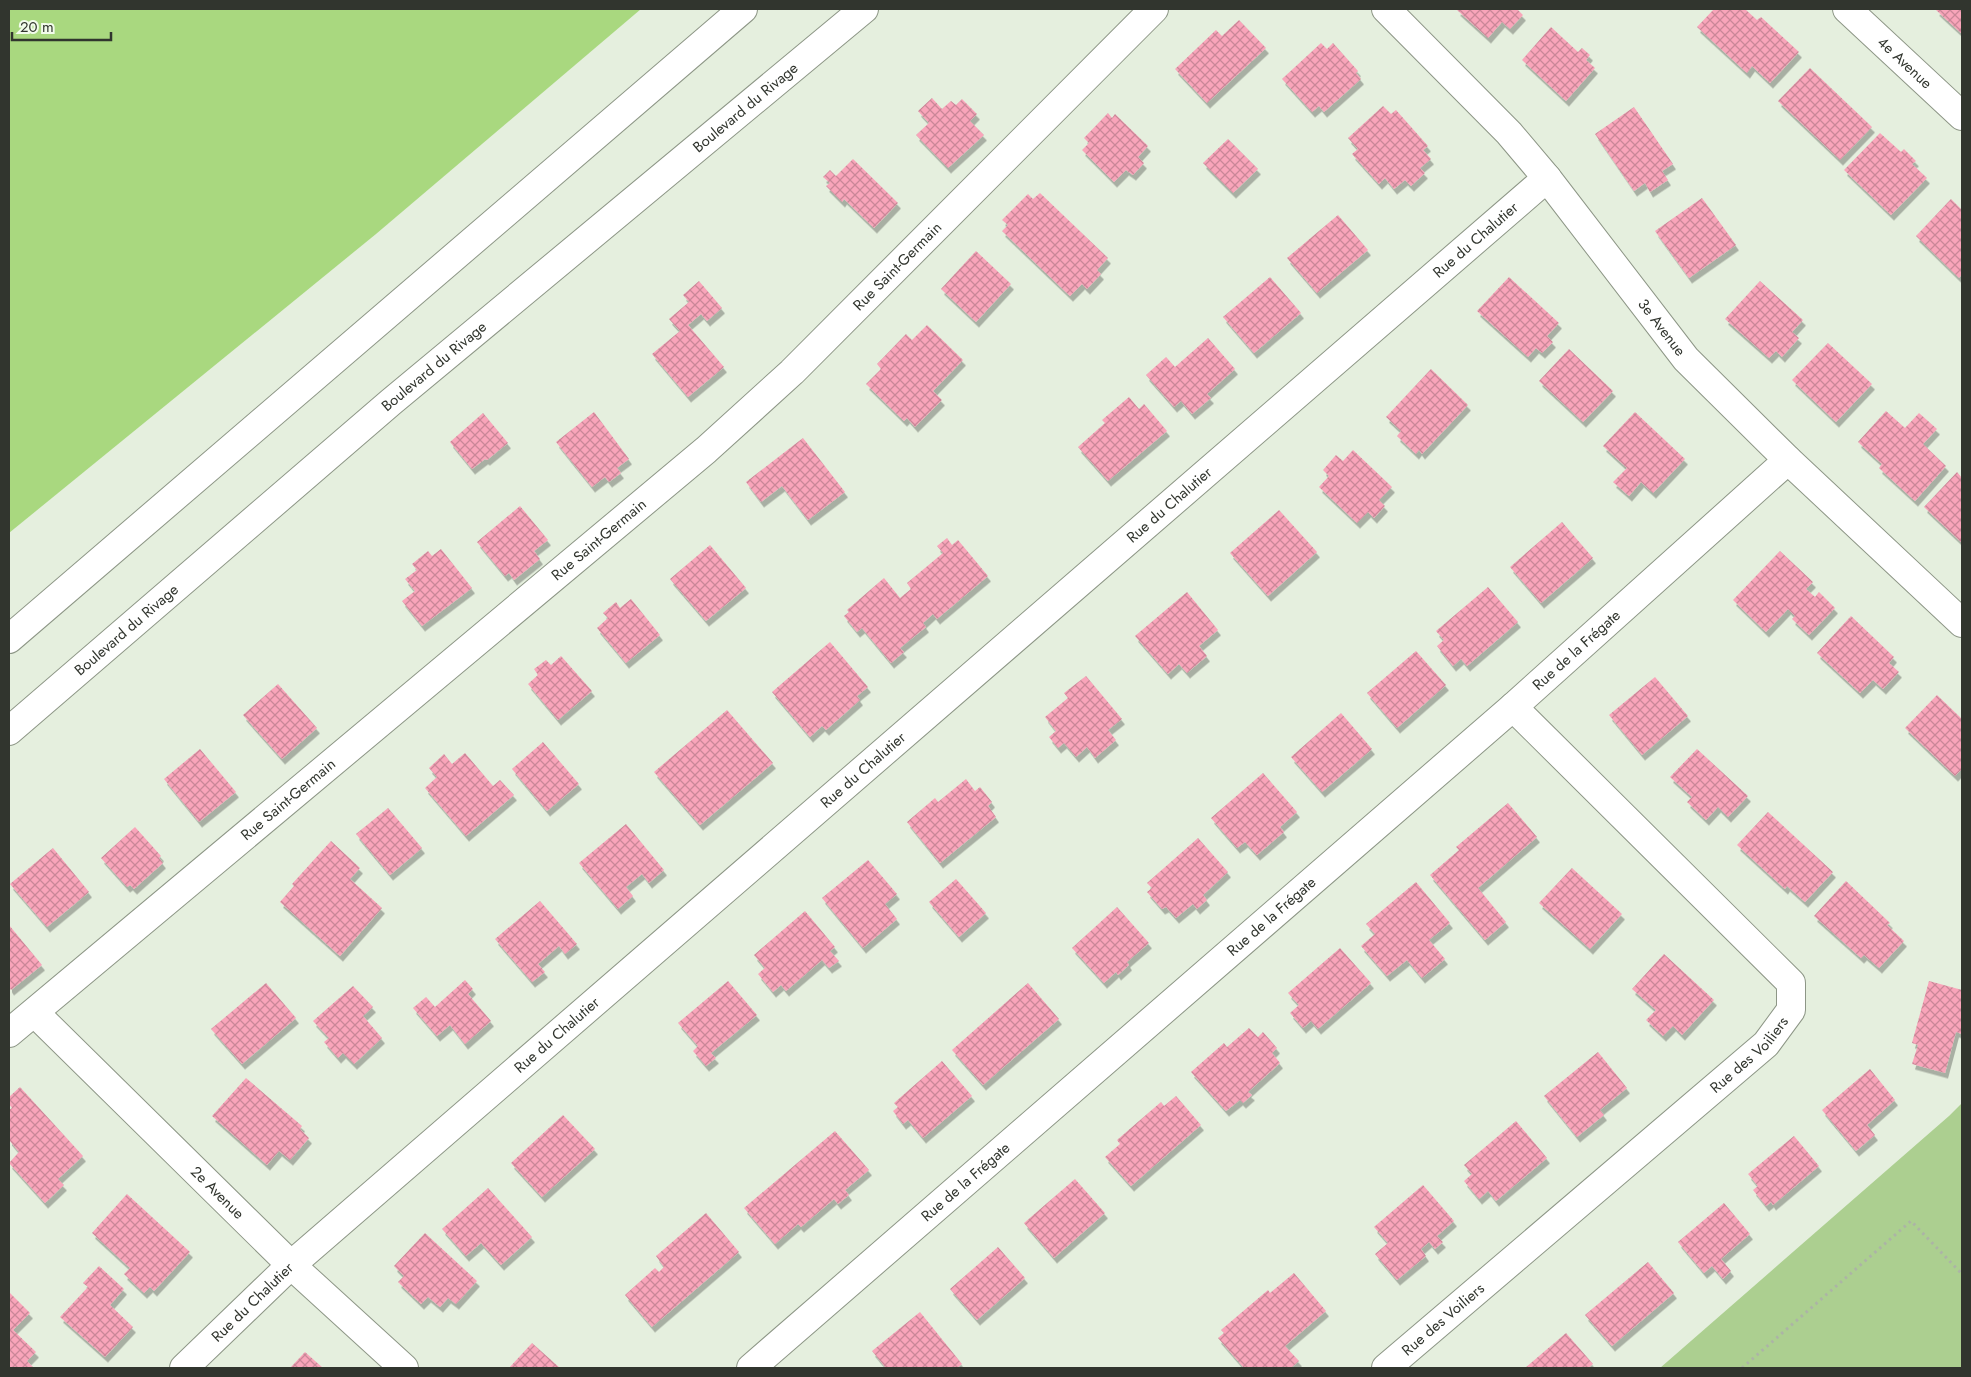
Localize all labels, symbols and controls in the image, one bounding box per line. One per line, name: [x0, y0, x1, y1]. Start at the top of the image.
scale bar: [12, 10, 111, 42]
text: 20 m: [20, 16, 54, 38]
street label: 4e Avenue: [1873, 32, 1937, 94]
street label: Boulevard du Rivage: [688, 57, 803, 158]
street label: Rue du Chalutier: [1428, 196, 1524, 283]
street label: Rue Saint-Germain: [848, 217, 947, 316]
street label: 3e Avenue: [1633, 294, 1691, 361]
street label: Boulevard du Rivage: [377, 316, 492, 417]
street label: Rue du Chalutier: [1122, 461, 1217, 548]
street label: Rue Saint-Germain: [547, 493, 651, 586]
street label: Boulevard du Rivage: [70, 579, 183, 681]
street label: Rue de la Frégate: [1528, 604, 1625, 695]
street label: Rue du Chalutier: [815, 726, 911, 813]
street label: Rue Saint-Germain: [236, 753, 340, 846]
street label: Rue de la Frégate: [1222, 871, 1321, 961]
street label: Rue du Chalutier: [509, 991, 605, 1078]
street label: Rue des Voiliers: [1705, 1012, 1794, 1098]
street label: Rue de la Frégate: [916, 1137, 1015, 1227]
street label: 2e Avenue: [186, 1161, 249, 1224]
street label: Rue du Chalutier: [206, 1257, 299, 1347]
street label: Rue des Voiliers: [1397, 1278, 1489, 1361]

